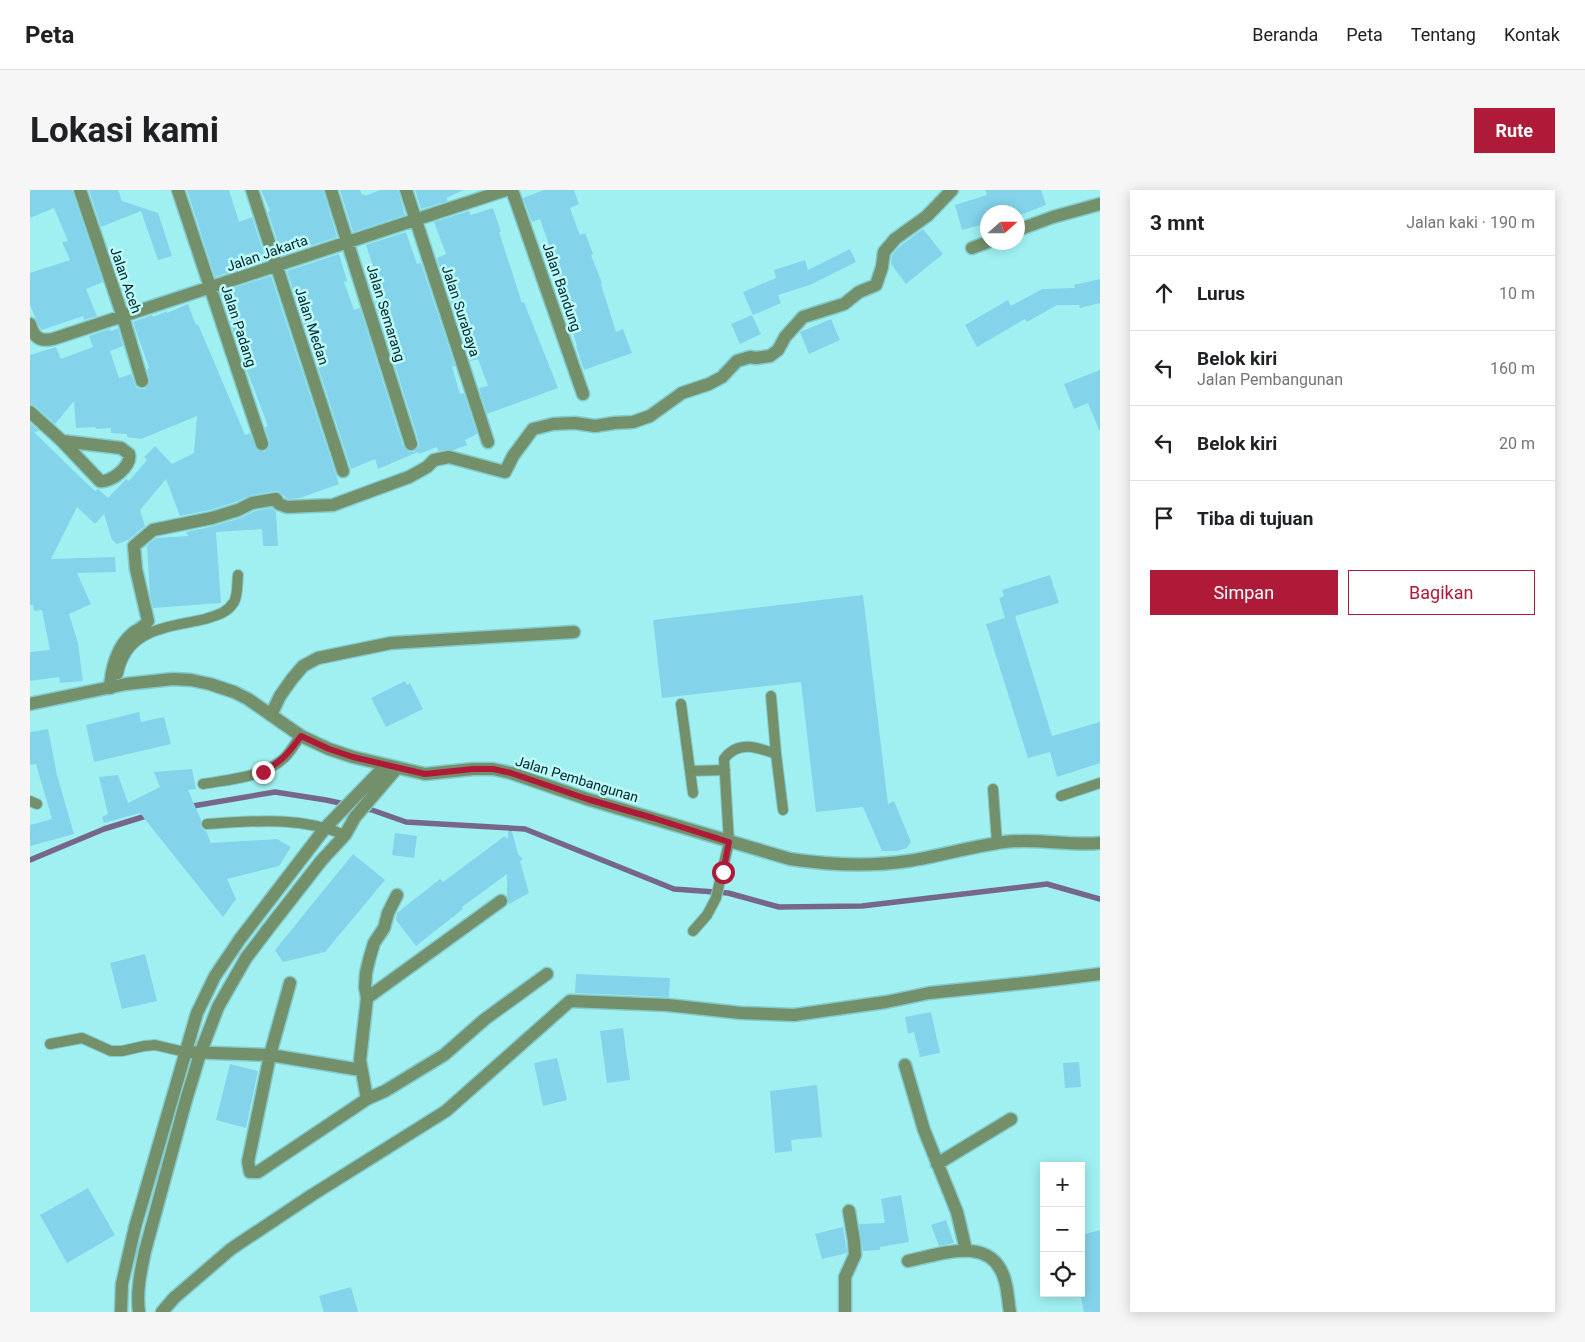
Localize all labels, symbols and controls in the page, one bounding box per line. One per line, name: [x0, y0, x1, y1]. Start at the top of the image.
text: Peta: [25, 21, 74, 49]
text: Beranda: [1252, 24, 1318, 45]
text: Peta: [1346, 24, 1383, 45]
text: Tentang: [1411, 24, 1476, 45]
text: Kontak: [1504, 24, 1560, 45]
button: Rute: [1474, 108, 1555, 153]
text: Lokasi kami: [30, 110, 219, 151]
north arrow: [980, 205, 1025, 250]
text: 3 mnt: [1150, 211, 1204, 235]
text: Jalan kaki · 190 m: [1406, 213, 1535, 232]
street label: Jalan Jakarta: [224, 232, 310, 274]
street label: Jalan Bandung: [539, 241, 585, 333]
street label: Jalan Aceh: [107, 245, 145, 315]
street label: Jalan Semarang: [364, 262, 408, 364]
street label: Jalan Surabaya: [439, 263, 483, 359]
icon: ahead: [1150, 279, 1178, 307]
text: Lurus: [1197, 282, 1245, 305]
street label: Jalan Padang: [218, 283, 260, 369]
text: 10 m: [1499, 284, 1535, 303]
street label: Jalan Medan: [292, 285, 332, 367]
text: Belok kiri: [1197, 347, 1277, 370]
icon: left: [1150, 354, 1178, 382]
text: 160 m: [1490, 359, 1535, 378]
text: Jalan Pembangunan: [1197, 370, 1343, 389]
icon: left: [1150, 429, 1178, 457]
text: Belok kiri: [1197, 432, 1277, 455]
text: 20 m: [1499, 434, 1535, 453]
icon: arrive: [1150, 504, 1178, 532]
text: Tiba di tujuan: [1197, 507, 1313, 530]
button: Simpan: [1150, 570, 1338, 615]
button: Bagikan: [1348, 570, 1535, 615]
street label: Jalan Pembangunan: [514, 753, 640, 805]
route end: [252, 761, 275, 784]
route start: [712, 861, 735, 884]
map controls: [1040, 1162, 1085, 1297]
button: +: [1040, 1162, 1085, 1207]
button: −: [1040, 1207, 1085, 1252]
button: locate: [1040, 1252, 1085, 1297]

